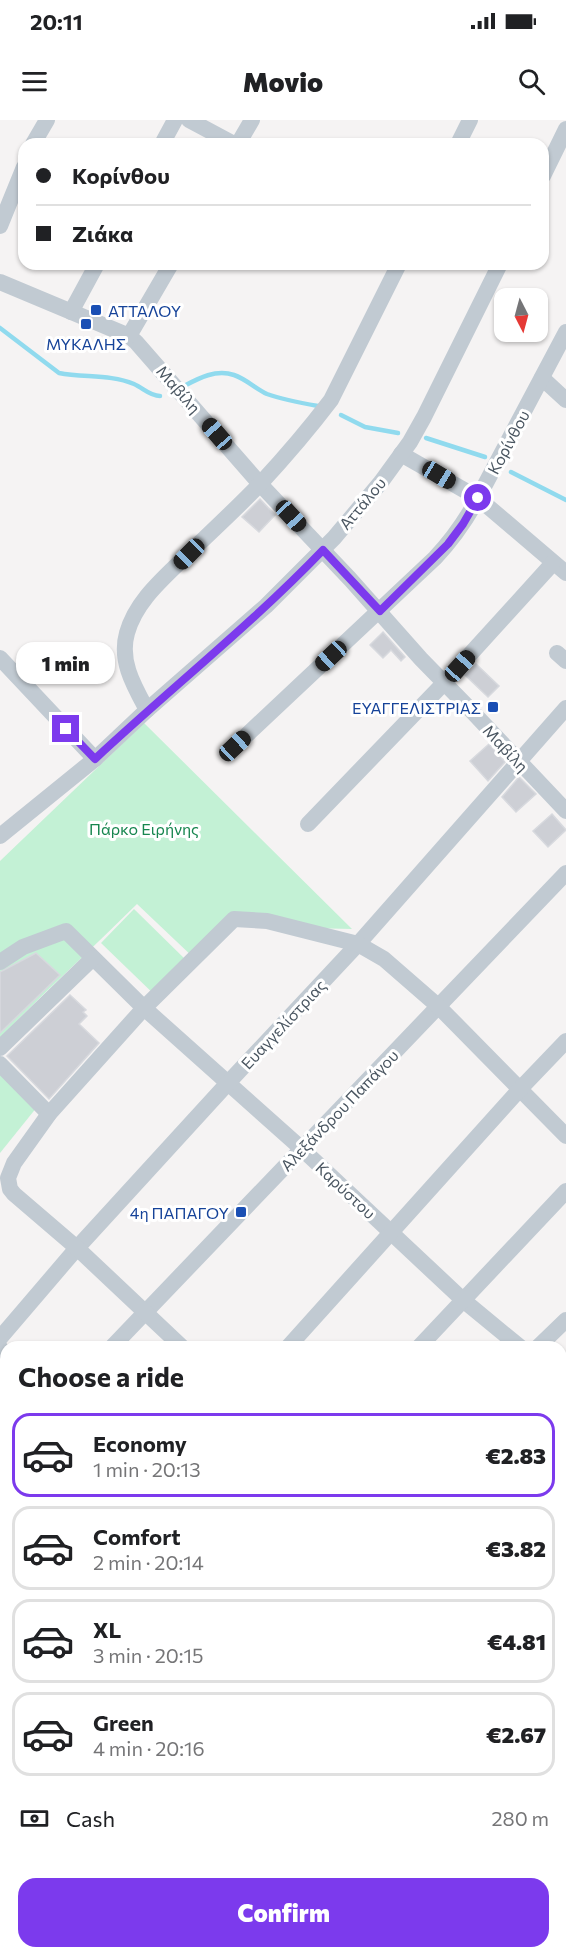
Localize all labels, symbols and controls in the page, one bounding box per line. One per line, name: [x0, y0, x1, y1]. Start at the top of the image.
text: 20:11: [30, 8, 83, 35]
icon: menu: [18, 65, 51, 98]
text: Movio: [243, 65, 323, 98]
icon: search: [515, 65, 548, 98]
text: Κορίνθου: [72, 162, 170, 189]
text: Ζιάκα: [72, 220, 133, 247]
north arrow: [494, 288, 548, 342]
map controls: [494, 288, 548, 342]
place label: ΑΤΤΑΛΟΥ: [108, 301, 182, 320]
marker: ΑΤΤΑΛΟΥ: [89, 303, 103, 317]
marker: ΜΥΚΑΛΗΣ: [79, 317, 93, 331]
place label: ΜΥΚΑΛΗΣ: [46, 334, 126, 353]
street label: Μαβίλη: [153, 361, 205, 417]
street label: Κορίνθου: [483, 407, 533, 477]
car: [198, 415, 236, 453]
car: [419, 458, 459, 492]
street label: Αττάλου: [335, 473, 389, 533]
route start: [464, 484, 491, 511]
car: [272, 497, 310, 535]
car: [170, 535, 208, 573]
car: [312, 637, 350, 675]
callout: 1 min: [16, 642, 116, 684]
car: [441, 647, 479, 685]
text: 1 min: [41, 651, 90, 675]
place label: ΕΥΑΓΓΕΛΙΣΤΡΙΑΣ: [352, 698, 481, 717]
marker: ΕΥΑΓΓΕΛΙΣΤΡΙΑΣ: [486, 700, 500, 714]
route end: [52, 715, 79, 742]
street label: Μαβίλη: [480, 721, 532, 775]
car: [216, 727, 254, 765]
park label: Πάρκο Ειρήνης: [89, 819, 199, 838]
street label: Ευαγγελίστριας: [237, 975, 329, 1073]
street label: Αλεξάνδρου Παπάγου: [276, 1045, 402, 1175]
street label: Καρύστου: [312, 1158, 380, 1222]
place label: 4η ΠΑΠΑΓΟΥ: [130, 1203, 230, 1222]
marker: 4η ΠΑΠΑΓΟΥ: [234, 1205, 248, 1219]
text: Choose a ride: [18, 1360, 184, 1393]
icon: car: [21, 1428, 75, 1482]
text: Economy: [93, 1430, 187, 1457]
text: €2.83: [485, 1442, 546, 1469]
text: 1 min · 20:13: [93, 1457, 201, 1481]
icon: car: [21, 1521, 75, 1575]
text: Comfort: [93, 1523, 181, 1550]
text: €3.82: [486, 1535, 546, 1562]
text: 2 min · 20:14: [93, 1550, 204, 1574]
icon: car: [21, 1614, 75, 1668]
text: XL: [93, 1616, 121, 1643]
text: €4.81: [487, 1628, 546, 1655]
text: 3 min · 20:15: [93, 1643, 204, 1667]
icon: car: [21, 1707, 75, 1761]
text: Green: [93, 1709, 154, 1736]
text: €2.67: [486, 1721, 546, 1748]
text: 4 min · 20:16: [93, 1736, 205, 1760]
icon: cash: [18, 1802, 51, 1835]
text: Cash: [66, 1805, 115, 1832]
text: 280 m: [491, 1806, 549, 1830]
button: Confirm: [18, 1878, 549, 1947]

